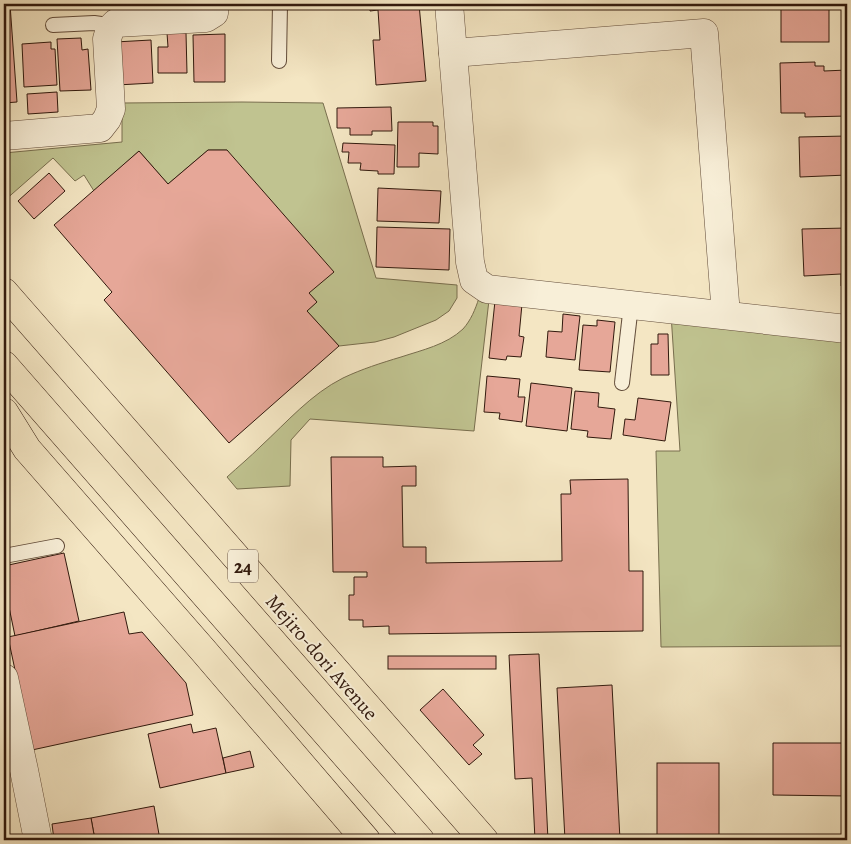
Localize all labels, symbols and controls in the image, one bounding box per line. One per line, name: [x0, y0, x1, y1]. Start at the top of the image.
road number: 24: [228, 550, 258, 582]
street label: Mejiro-dori Avenue: [259, 589, 384, 726]

